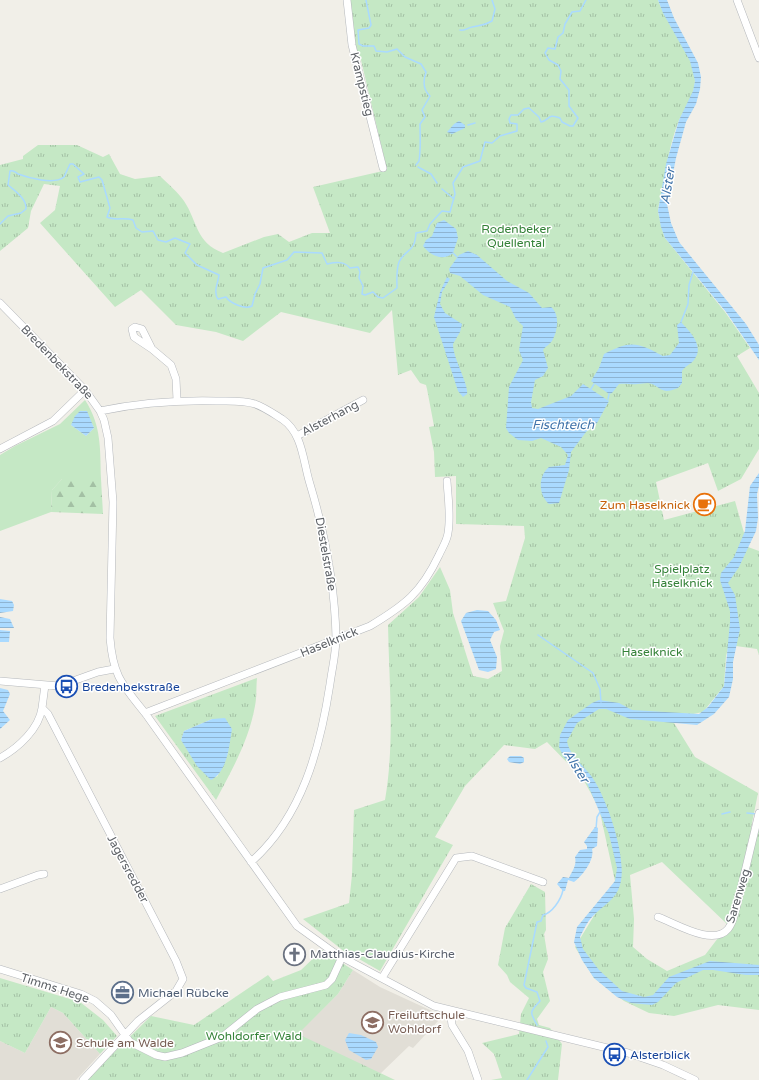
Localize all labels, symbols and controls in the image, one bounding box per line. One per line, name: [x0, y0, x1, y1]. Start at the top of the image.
street label: Krampstieg: [347, 50, 377, 118]
water label: Alster: [657, 165, 679, 205]
park label: Rodenbeker Quellental: [481, 222, 551, 250]
street label: Bredenbekstraße: [18, 322, 96, 402]
street label: Alsterhang: [299, 397, 361, 439]
water label: Fischteich: [532, 417, 595, 433]
cafe icon: Zum Haselknick: [692, 492, 718, 518]
place label: Zum Haselknick: [600, 498, 690, 512]
street label: Diestelstraße: [313, 516, 339, 592]
park label: Spielplatz Haselknick: [651, 562, 713, 590]
street label: Haselknick: [298, 624, 360, 660]
park label: Haselknick: [621, 645, 683, 659]
bus stop icon: Bredenbekstraße: [54, 674, 80, 700]
place label: Bredenbekstraße: [82, 680, 180, 694]
water label: Alster: [560, 747, 594, 788]
street label: Jagersredder: [104, 833, 152, 906]
street label: Sarenweg: [723, 867, 753, 925]
church icon: Matthias-Claudius-Kirche: [282, 941, 308, 967]
place label: Matthias-Claudius-Kirche: [310, 947, 455, 961]
street label: Timms Hege: [19, 970, 91, 1006]
office icon: Michael Rübcke: [109, 980, 135, 1006]
place label: Michael Rübcke: [138, 986, 229, 1000]
place label: Freiluftschule Wohldorf: [388, 1008, 465, 1036]
school or university icon: Freiluftschule Wohldorf: [360, 1009, 386, 1035]
park label: Wohldorfer Wald: [206, 1029, 302, 1043]
school or university icon: Schule am Walde: [47, 1030, 73, 1056]
place label: Schule am Walde: [76, 1036, 174, 1050]
bus stop icon: Alsterblick: [601, 1042, 627, 1068]
place label: Alsterblick: [630, 1048, 690, 1062]

